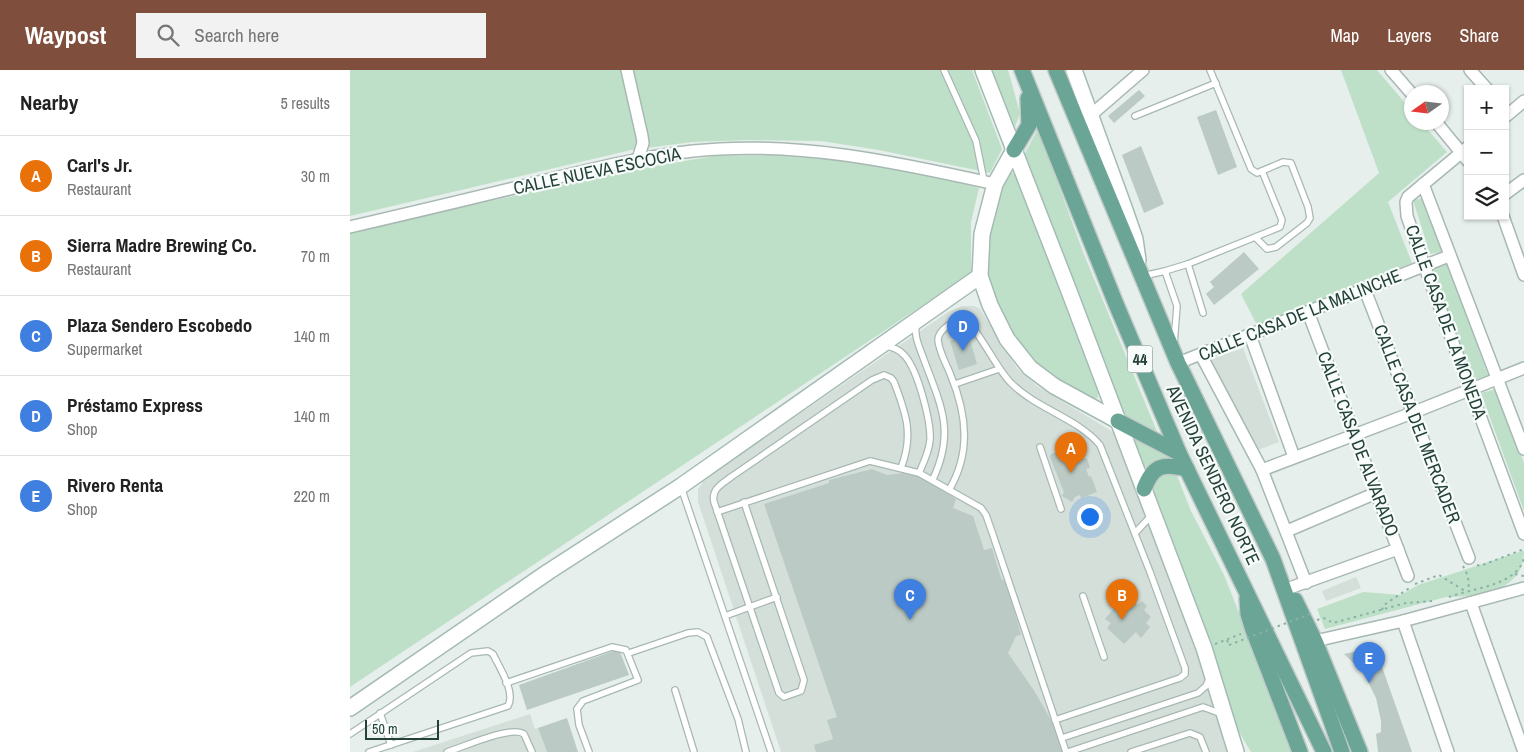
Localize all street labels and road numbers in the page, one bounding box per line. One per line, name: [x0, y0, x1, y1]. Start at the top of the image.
street label: CALLE NUEVA ESCOCIA: [511, 141, 683, 200]
street label: CALLE CASA DE LA MONEDA: [1400, 221, 1493, 423]
street label: CALLE CASA DE LA MALINCHE: [1195, 262, 1405, 367]
street label: CALLE CASA DEL MERCADER: [1368, 321, 1467, 527]
road number: 44: [1128, 346, 1152, 372]
street label: CALLE CASA DE ALVARADO: [1312, 348, 1405, 540]
street label: AVENIDA SENDERO NORTE: [1160, 380, 1266, 569]

